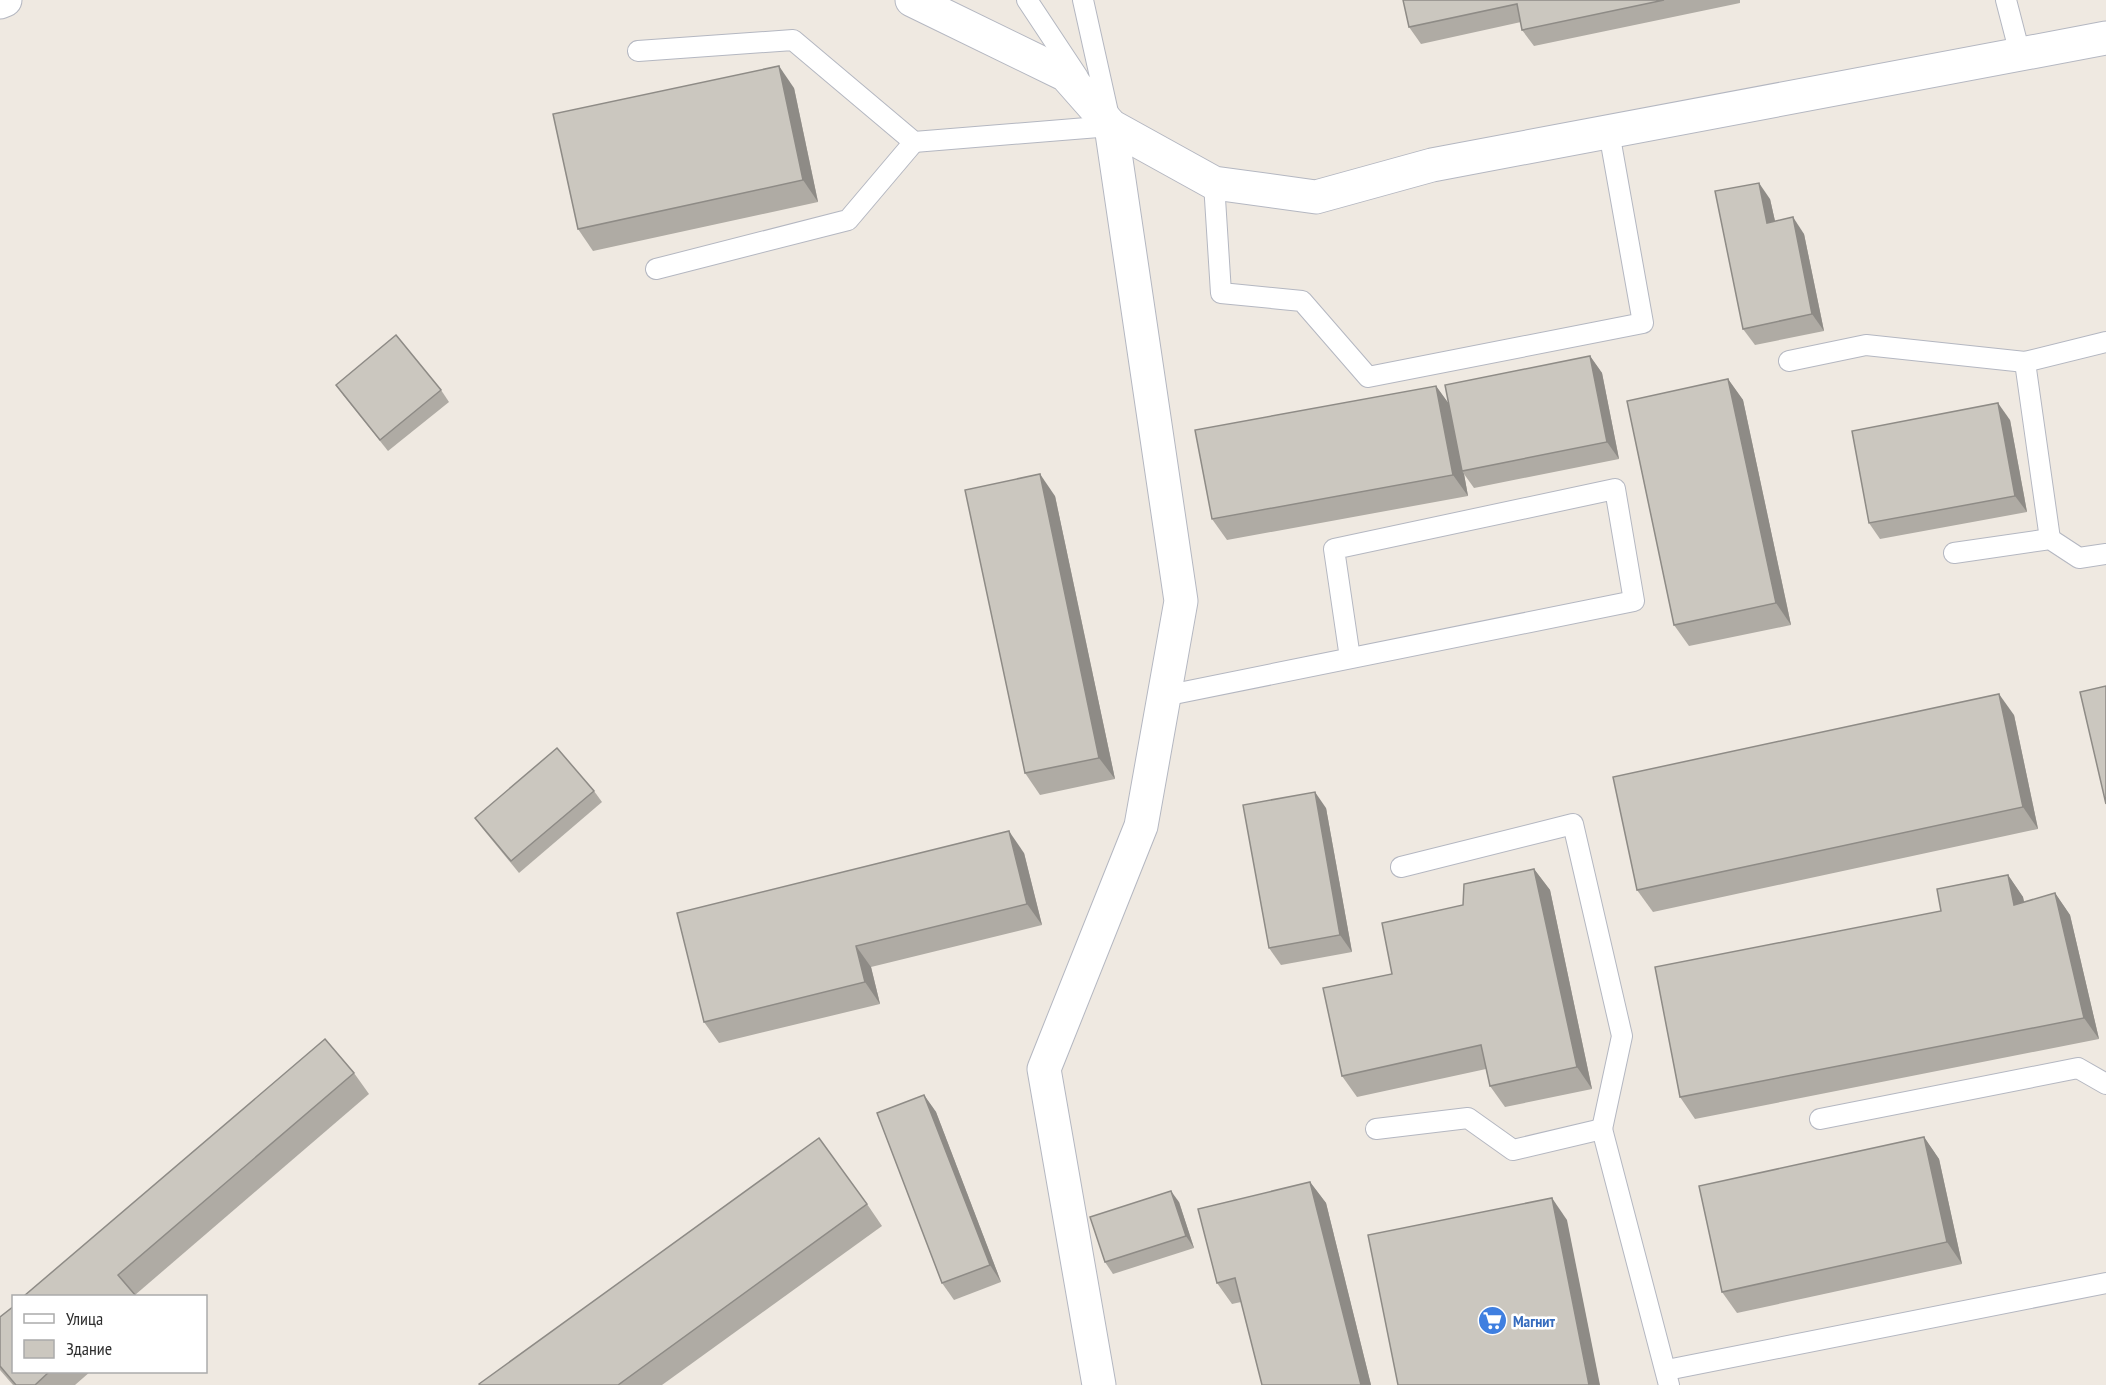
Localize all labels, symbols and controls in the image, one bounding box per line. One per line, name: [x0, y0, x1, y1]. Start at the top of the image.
legend: [12, 1295, 207, 1373]
supermarket icon: Магнит: [1476, 1305, 1508, 1337]
text: Улица: [66, 1307, 103, 1330]
place label: Магнит: [1513, 1311, 1555, 1331]
text: Здание: [66, 1337, 112, 1360]

